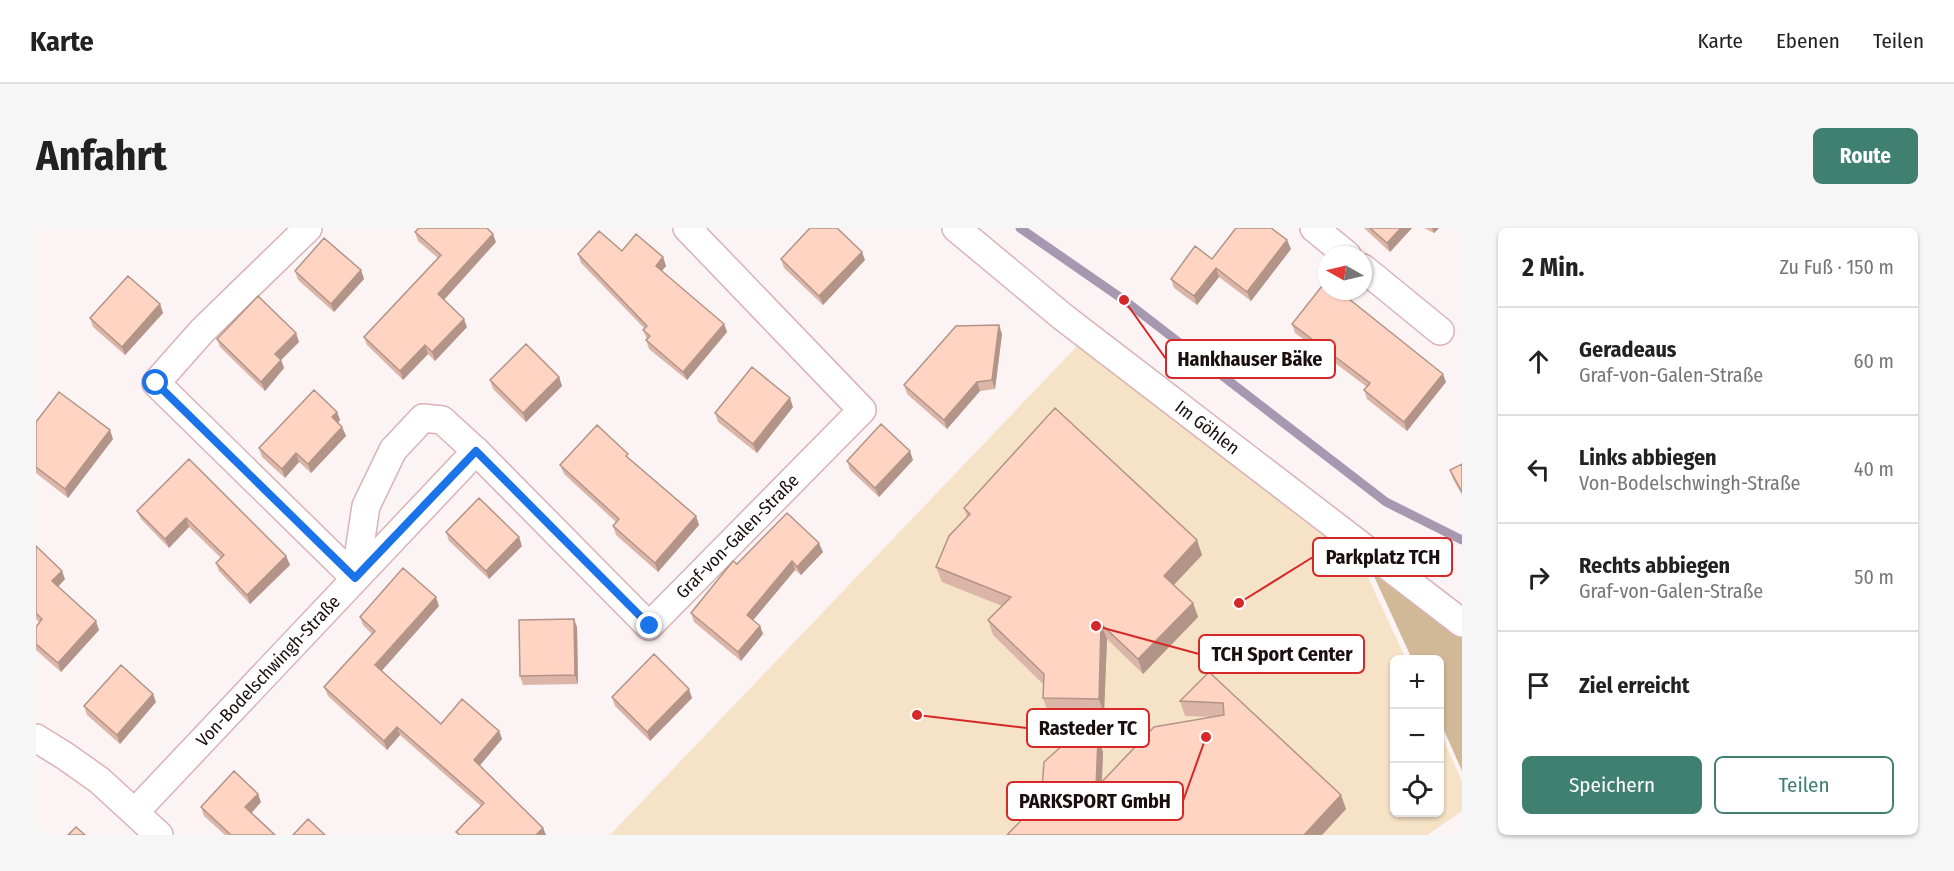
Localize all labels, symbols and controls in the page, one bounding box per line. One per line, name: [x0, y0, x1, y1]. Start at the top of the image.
text: Karte: [30, 25, 94, 58]
text: Karte: [1697, 28, 1743, 54]
text: Ebenen: [1776, 28, 1840, 54]
text: Teilen: [1873, 28, 1924, 54]
button: Route: [1813, 128, 1918, 184]
text: Anfahrt: [36, 131, 167, 181]
north arrow: [1318, 246, 1372, 300]
text: 2 Min.: [1522, 252, 1584, 283]
text: Zu Fuß · 150 m: [1780, 255, 1894, 279]
text: Geradeaus: [1579, 336, 1676, 363]
callout: Hankhauser Bäke: [1166, 340, 1335, 378]
icon: ahead: [1522, 345, 1555, 378]
text: Hankhauser Bäke: [1178, 347, 1323, 371]
text: 60 m: [1854, 349, 1894, 373]
text: Graf-von-Galen-Straße: [1579, 363, 1763, 387]
route start: [142, 369, 168, 395]
street label: Im Göhlen: [1171, 396, 1244, 459]
text: Links abbiegen: [1579, 444, 1717, 471]
icon: left: [1522, 453, 1555, 486]
text: 40 m: [1854, 457, 1894, 481]
street label: Graf-von-Galen-Straße: [671, 469, 804, 603]
text: Von-Bodelschwingh-Straße: [1579, 471, 1801, 495]
callout: Parkplatz TCH: [1313, 538, 1452, 576]
text: Parkplatz TCH: [1326, 545, 1440, 569]
text: Rechts abbiegen: [1579, 552, 1730, 579]
icon: right: [1522, 561, 1555, 594]
text: 50 m: [1854, 565, 1894, 589]
text: Graf-von-Galen-Straße: [1579, 579, 1763, 603]
street label: Von-Bodelschwingh-Straße: [192, 591, 345, 751]
route end: [636, 612, 662, 638]
callout: TCH Sport Center: [1199, 635, 1364, 673]
text: TCH Sport Center: [1211, 642, 1353, 666]
map controls: [1390, 655, 1444, 817]
button: +: [1390, 655, 1444, 709]
icon: arrive: [1522, 669, 1555, 702]
text: Ziel erreicht: [1579, 672, 1690, 699]
callout: Rasteder TC: [1027, 709, 1149, 747]
button: −: [1390, 709, 1444, 763]
text: Rasteder TC: [1039, 716, 1138, 740]
button: Speichern: [1522, 756, 1702, 814]
button: Teilen: [1714, 756, 1894, 814]
button: locate: [1390, 763, 1444, 817]
callout: PARKSPORT GmbH: [1007, 782, 1183, 820]
text: PARKSPORT GmbH: [1019, 789, 1171, 813]

